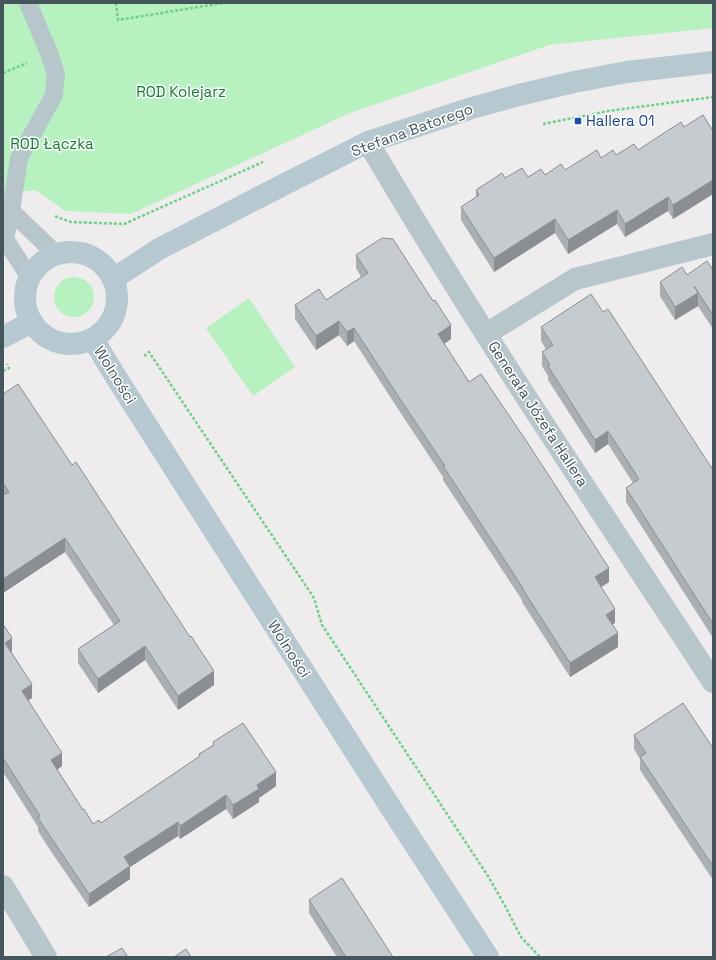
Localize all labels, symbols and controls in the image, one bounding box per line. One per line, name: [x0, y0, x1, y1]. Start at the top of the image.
park label: ROD Kolejarz: [136, 82, 226, 101]
street label: Stefana Batorego: [348, 99, 475, 160]
place label: Hallera 01: [586, 111, 654, 130]
marker: Hallera 01: [573, 116, 583, 126]
park label: ROD Łączka: [10, 134, 94, 153]
street label: Generała Józefa Hallera: [484, 337, 593, 491]
street label: Wolności: [90, 342, 141, 407]
street label: Wolności: [264, 616, 315, 681]

